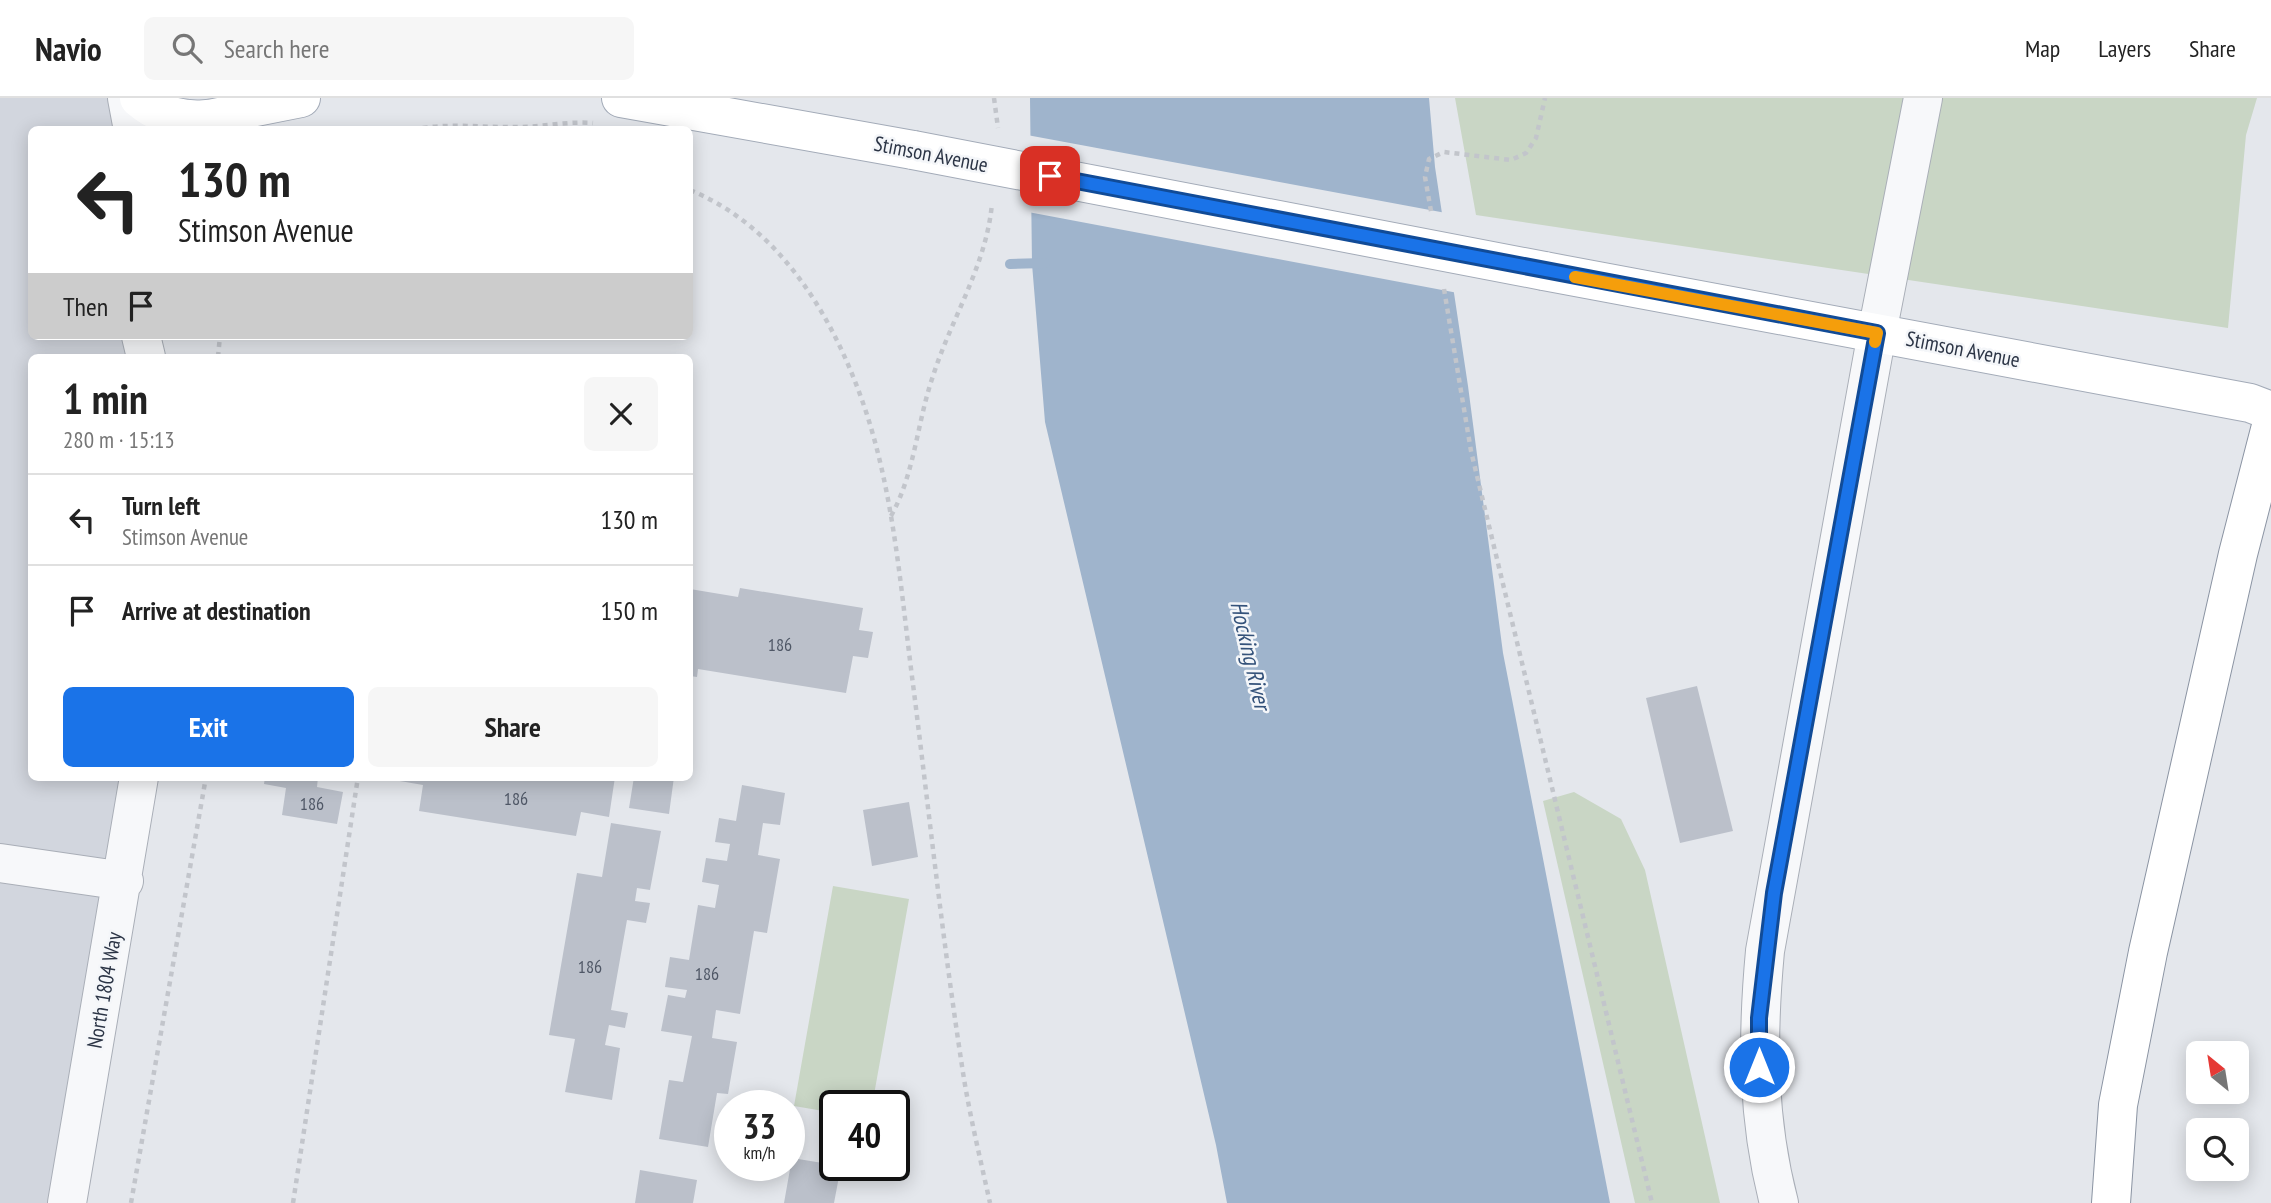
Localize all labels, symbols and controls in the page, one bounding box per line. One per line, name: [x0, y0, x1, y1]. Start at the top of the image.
search box: [144, 17, 634, 80]
text: Navio: [35, 27, 102, 70]
icon: search: [168, 29, 206, 67]
text: Search here: [224, 32, 329, 65]
text: Map: [2025, 33, 2060, 64]
text: Layers: [2098, 33, 2151, 64]
text: Share: [2189, 33, 2236, 64]
street label: Stimson Avenue: [872, 130, 990, 178]
pin: [1020, 146, 1080, 206]
text: 130 m: [178, 147, 291, 211]
icon: left: [63, 154, 154, 245]
icon: arrive: [1031, 157, 1069, 195]
text: Stimson Avenue: [178, 209, 354, 251]
icon: arrive: [122, 287, 160, 325]
text: Then: [63, 290, 108, 323]
street label: Stimson Avenue: [1904, 325, 2022, 373]
text: 1 min: [63, 371, 148, 426]
button: close: [584, 377, 658, 451]
text: 280 m · 15:13: [63, 425, 175, 454]
text: Turn left: [122, 489, 200, 522]
icon: left: [63, 501, 101, 539]
text: 130 m: [600, 503, 658, 536]
text: Stimson Avenue: [122, 522, 248, 551]
icon: arrive: [63, 592, 101, 630]
text: Arrive at destination: [122, 594, 311, 627]
text: 150 m: [600, 594, 658, 627]
water label: Hocking River: [1224, 598, 1278, 715]
house number: 186: [768, 633, 792, 656]
button: Exit: [63, 687, 354, 767]
button: Share: [368, 687, 658, 767]
house number: 186: [504, 787, 528, 810]
house number: 186: [300, 792, 324, 815]
street label: North 1804 Way: [80, 930, 128, 1050]
house number: 186: [578, 955, 602, 978]
house number: 186: [695, 962, 719, 985]
position arrow: [1722, 1030, 1796, 1104]
north arrow: [2186, 1041, 2249, 1104]
map controls: [2186, 1041, 2249, 1181]
speed limit sign: 40: [819, 1090, 910, 1181]
text: 33: [743, 1103, 776, 1149]
button: search: [2186, 1118, 2249, 1181]
text: km/h: [744, 1141, 775, 1164]

